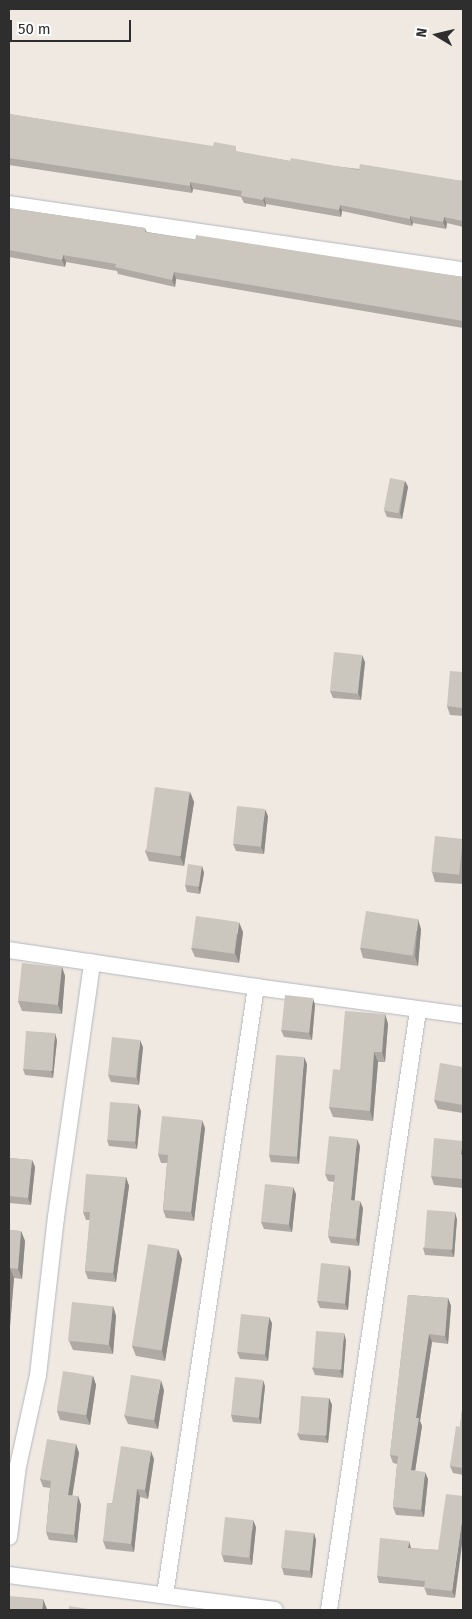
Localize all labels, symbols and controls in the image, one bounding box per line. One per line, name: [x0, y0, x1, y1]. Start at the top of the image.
scale bar: [12, 10, 134, 42]
north arrow: [412, 10, 462, 60]
text: 50 m: [18, 20, 51, 38]
text: N: [413, 27, 431, 39]

